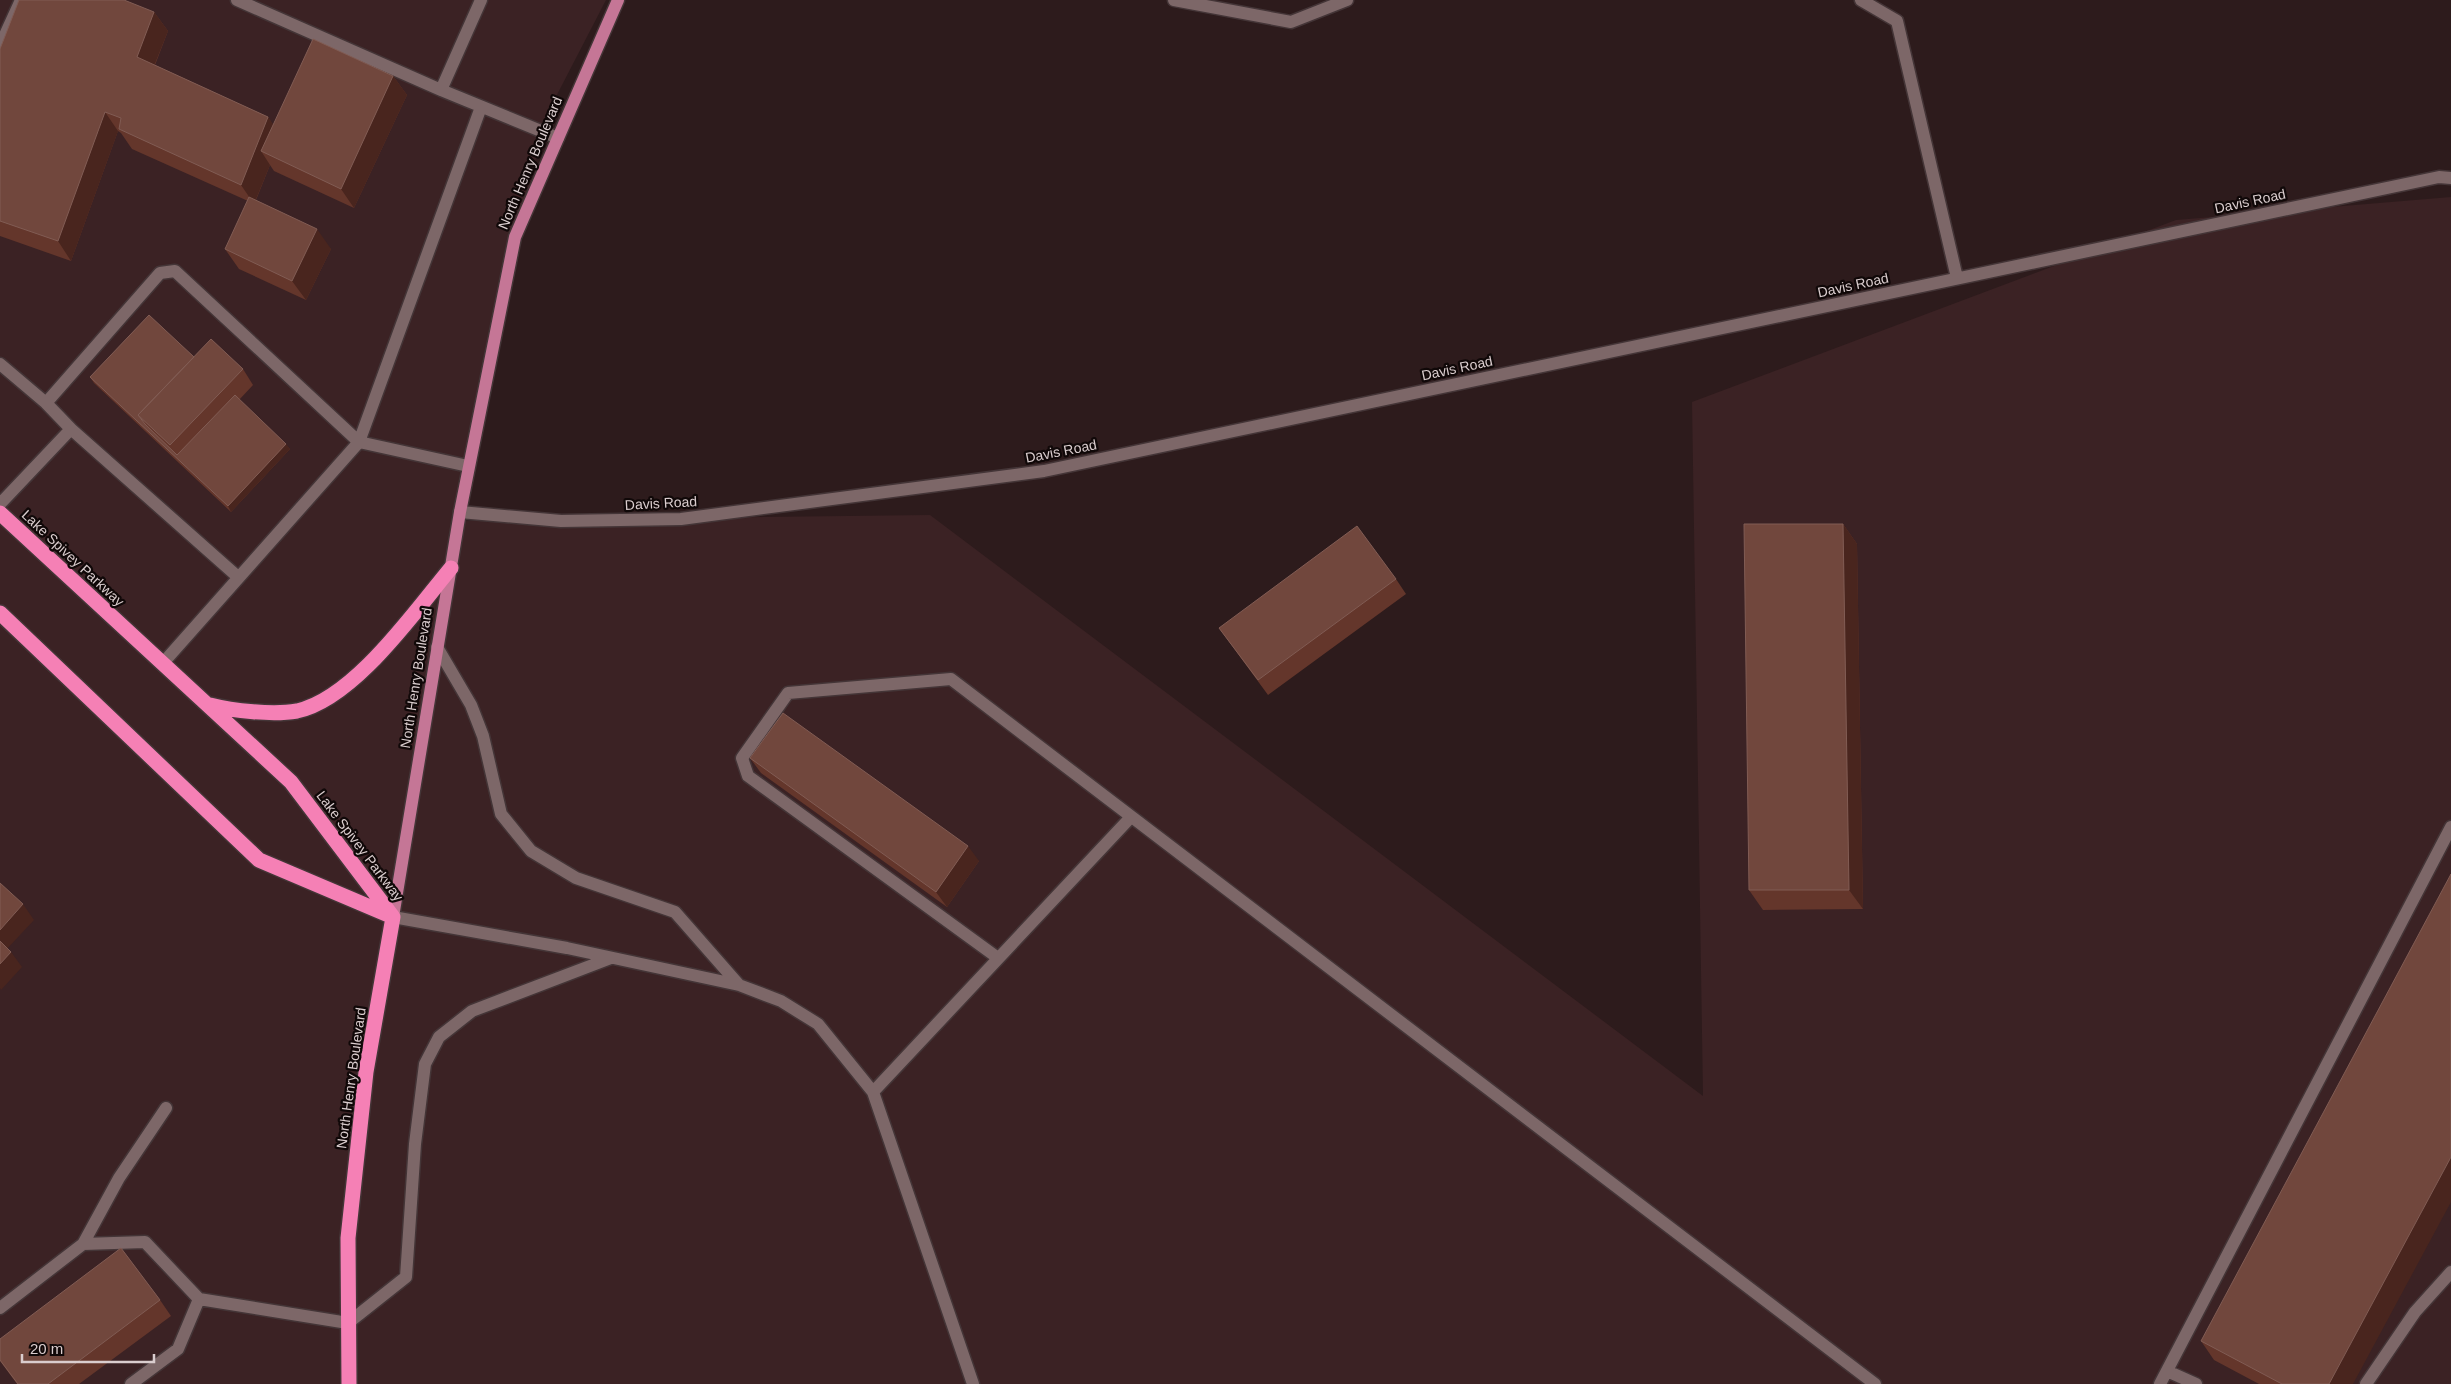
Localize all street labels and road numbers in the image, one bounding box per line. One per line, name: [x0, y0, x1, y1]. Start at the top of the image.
street label: North Henry Boulevard: [495, 94, 565, 232]
street label: Davis Road: [2213, 186, 2287, 216]
street label: Davis Road: [1816, 270, 1890, 300]
street label: Davis Road: [1420, 353, 1494, 383]
street label: Davis Road: [1024, 436, 1098, 466]
street label: Davis Road: [624, 493, 698, 513]
street label: Lake Spivey Parkway: [19, 507, 127, 609]
street label: North Henry Boulevard: [397, 606, 435, 750]
street label: Lake Spivey Parkway: [313, 788, 407, 904]
street label: North Henry Boulevard: [333, 1006, 369, 1150]

